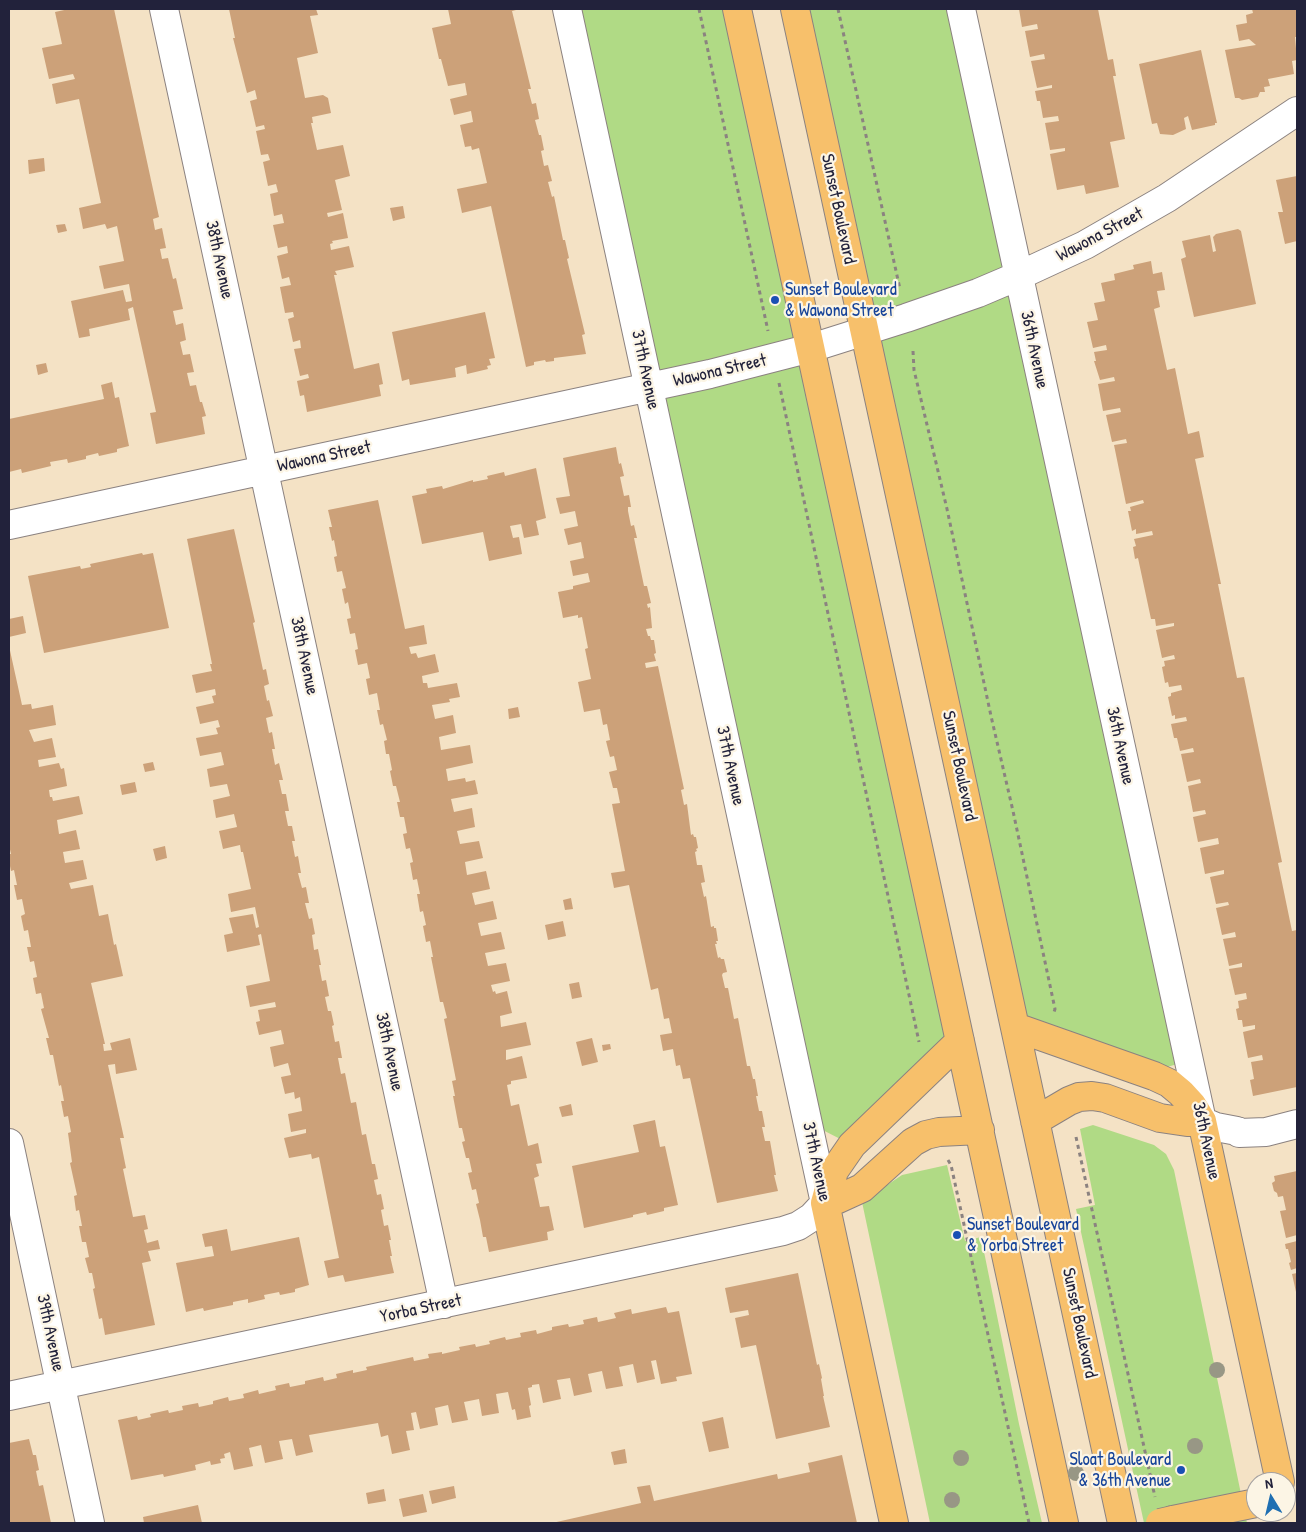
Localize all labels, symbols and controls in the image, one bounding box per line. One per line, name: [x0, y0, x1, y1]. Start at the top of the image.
street label: Sunset Boulevard: [816, 152, 860, 266]
street label: Wawona Street: [1053, 203, 1147, 267]
street label: 38th Avenue: [200, 219, 238, 301]
place label: Sunset Boulevard & Wawona Street: [785, 279, 897, 322]
marker: Sunset Boulevard & Wawona Street: [769, 294, 781, 306]
street label: 36th Avenue: [1015, 309, 1053, 391]
street label: 37th Avenue: [626, 328, 664, 412]
street label: Wawona Street: [671, 350, 769, 392]
street label: Wawona Street: [275, 437, 373, 477]
street label: 38th Avenue: [285, 615, 323, 697]
street label: 36th Avenue: [1101, 705, 1139, 787]
street label: Sunset Boulevard: [937, 709, 981, 823]
street label: 37th Avenue: [711, 724, 749, 808]
street label: 38th Avenue: [370, 1011, 408, 1093]
street label: 36th Avenue: [1187, 1100, 1225, 1182]
street label: 37th Avenue: [797, 1120, 835, 1204]
place label: Sunset Boulevard & Yorba Street: [967, 1214, 1079, 1256]
marker: Sunset Boulevard & Yorba Street: [951, 1229, 963, 1241]
street label: Sunset Boulevard: [1057, 1266, 1101, 1380]
street label: Yorba Street: [378, 1290, 464, 1328]
street label: 39th Avenue: [31, 1293, 69, 1373]
place label: Sloat Boulevard & 36th Avenue: [1070, 1449, 1171, 1492]
marker: Sloat Boulevard & 36th Avenue: [1175, 1464, 1187, 1476]
north arrow: [1246, 1472, 1296, 1522]
text: N: [1264, 1473, 1274, 1493]

